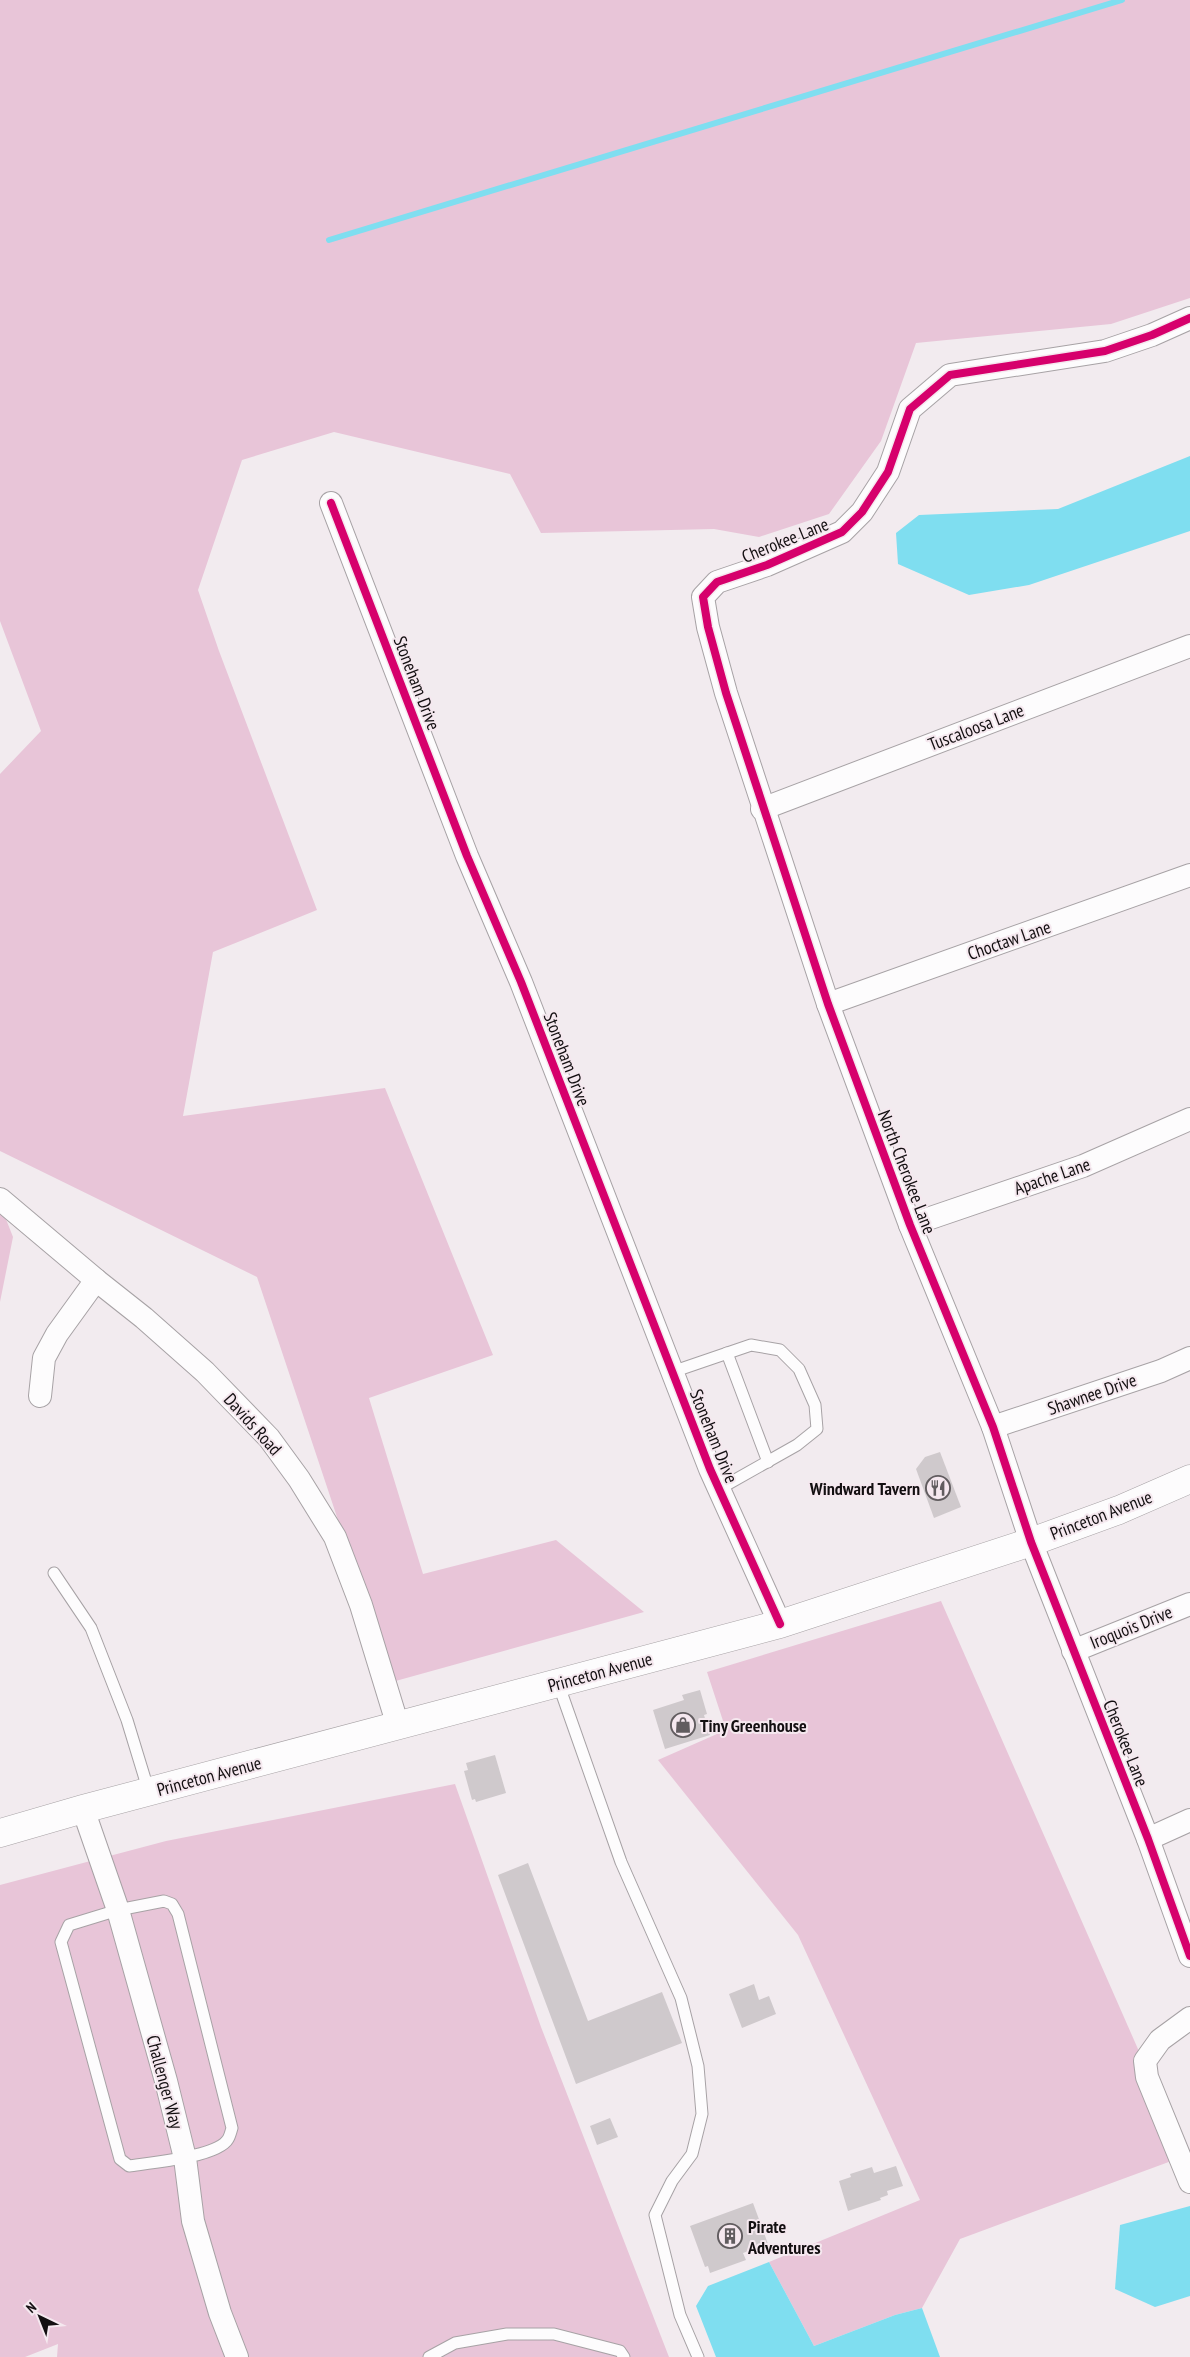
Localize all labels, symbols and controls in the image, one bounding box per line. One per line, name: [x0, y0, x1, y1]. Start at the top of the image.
street label: Cherokee Lane: [738, 512, 832, 568]
street label: Stoneham Drive: [389, 633, 445, 733]
street label: Tuscaloosa Lane: [925, 698, 1027, 756]
street label: Choctaw Lane: [964, 915, 1054, 965]
street label: Stoneham Drive: [539, 1009, 595, 1109]
street label: North Cherokee Lane: [873, 1107, 941, 1237]
street label: Apache Lane: [1011, 1152, 1093, 1200]
street label: Shawnee Drive: [1044, 1368, 1140, 1420]
street label: Stoneham Drive: [685, 1386, 743, 1486]
street label: Davids Road: [219, 1388, 287, 1460]
restaurant icon: Windward Tavern: [925, 1475, 951, 1501]
place label: Windward Tavern: [809, 1477, 920, 1500]
street label: Princeton Avenue: [1047, 1485, 1155, 1545]
street label: Iroquois Drive: [1086, 1600, 1176, 1654]
street label: Princeton Avenue: [545, 1647, 655, 1697]
street label: Cherokee Lane: [1098, 1696, 1154, 1790]
shop icon: Tiny Greenhouse: [670, 1712, 696, 1738]
place label: Tiny Greenhouse: [700, 1714, 807, 1737]
street label: Princeton Avenue: [154, 1751, 264, 1801]
street label: Challenger Way: [141, 2033, 189, 2132]
place label: Pirate Adventures: [747, 2215, 820, 2259]
building icon: Pirate Adventures: [717, 2223, 743, 2249]
north arrow: [15, 2292, 65, 2342]
text: N: [22, 2298, 40, 2317]

